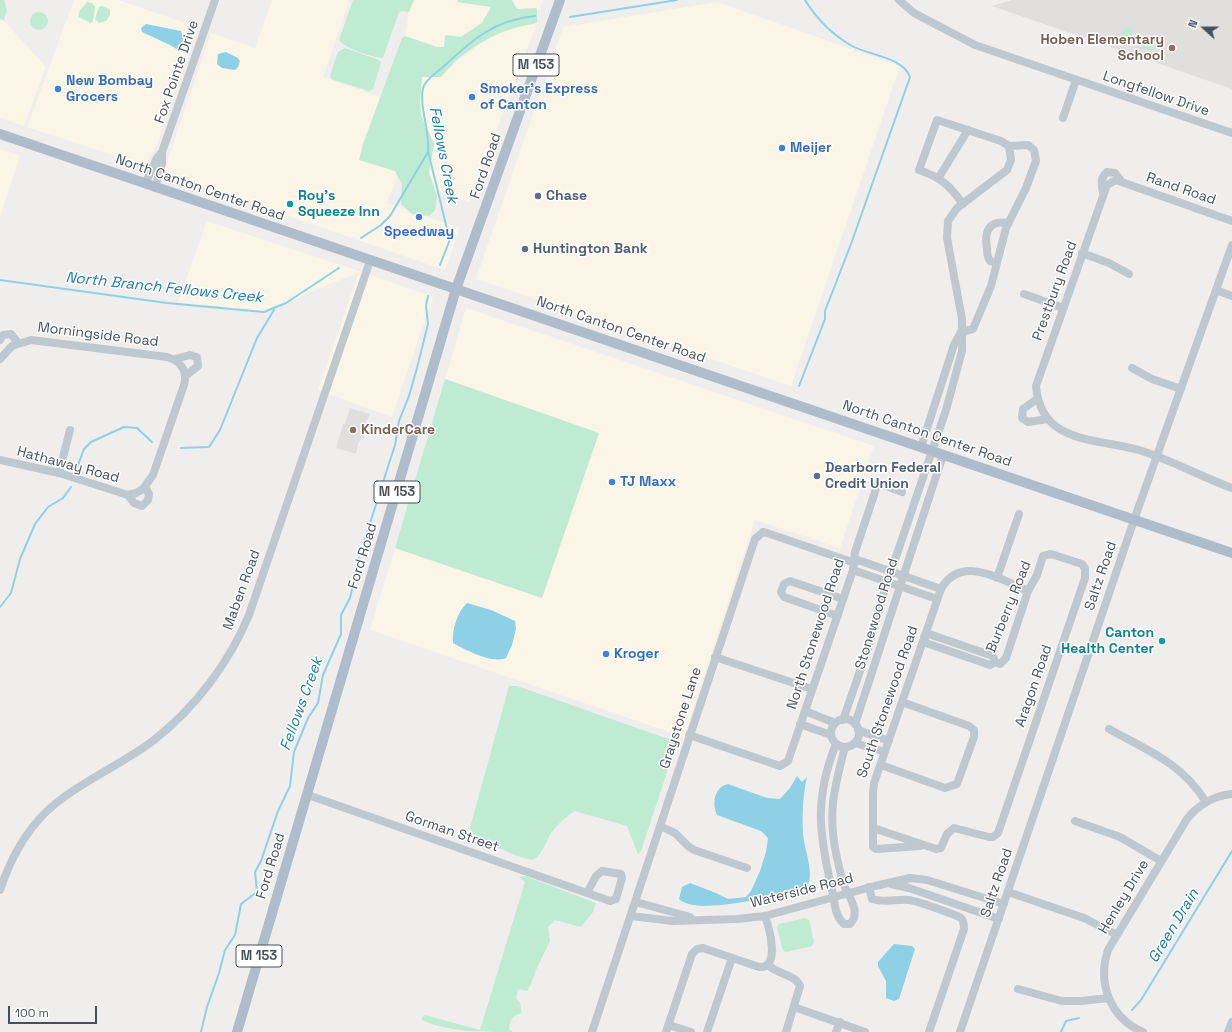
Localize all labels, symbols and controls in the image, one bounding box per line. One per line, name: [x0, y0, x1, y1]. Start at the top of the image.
north arrow: [1184, 8, 1224, 48]
street label: Fox Pointe Drive: [152, 18, 202, 126]
text: N: [1185, 18, 1201, 30]
place label: Hoben Elementary School: [1040, 32, 1164, 64]
marker: Hoben Elementary School: [1167, 43, 1177, 53]
road number: M 153: [513, 54, 559, 76]
street label: Longfellow Drive: [1100, 68, 1212, 120]
place label: New Bombay Grocers: [66, 73, 153, 106]
place label: Smoker's Express of Canton: [480, 81, 598, 114]
marker: New Bombay Grocers: [53, 84, 63, 94]
marker: Smoker's Express of Canton: [467, 92, 477, 102]
water label: Fellows Creek: [425, 105, 461, 205]
street label: Ford Road: [467, 131, 505, 201]
place label: Meijer: [790, 140, 832, 156]
marker: Meijer: [777, 143, 787, 153]
street label: North Canton Center Road: [113, 151, 287, 225]
street label: Rand Road: [1144, 169, 1218, 209]
place label: Roy's Squeeze Inn: [298, 188, 380, 220]
place label: Chase: [546, 188, 587, 204]
marker: Chase: [533, 191, 543, 201]
marker: Roy's Squeeze Inn: [285, 199, 295, 209]
marker: Speedway: [414, 212, 424, 222]
place label: Speedway: [384, 224, 454, 240]
street label: Prestbury Road: [1029, 239, 1081, 343]
place label: Huntington Bank: [533, 241, 648, 257]
marker: Huntington Bank: [520, 244, 530, 254]
water label: North Branch Fellows Creek: [65, 269, 263, 307]
street label: North Canton Center Road: [534, 293, 708, 367]
street label: Morningside Road: [37, 319, 159, 351]
street label: North Canton Center Road: [840, 397, 1014, 471]
place label: KinderCare: [361, 422, 435, 438]
marker: KinderCare: [348, 425, 358, 435]
street label: Hathaway Road: [15, 443, 121, 487]
place label: Dearborn Federal Credit Union: [825, 460, 941, 492]
marker: Dearborn Federal Credit Union: [812, 471, 822, 481]
place label: TJ Maxx: [620, 474, 676, 490]
marker: TJ Maxx: [607, 477, 617, 487]
road number: M 153: [374, 481, 420, 503]
street label: Ford Road: [345, 521, 381, 591]
street label: Saltz Road: [1081, 539, 1121, 613]
street label: Maben Road: [220, 548, 264, 632]
street label: Stonewood Road: [852, 556, 902, 672]
street label: North Stonewood Road: [784, 557, 848, 711]
street label: Burberry Road: [983, 559, 1035, 655]
street label: South Stonewood Road: [854, 624, 922, 780]
place label: Canton Health Center: [1061, 625, 1154, 658]
marker: Canton Health Center: [1157, 636, 1167, 646]
street label: Aragon Road: [1012, 643, 1056, 729]
place label: Kroger: [614, 646, 659, 662]
marker: Kroger: [601, 649, 611, 659]
water label: Fellows Creek: [277, 655, 327, 753]
street label: Graystone Lane: [657, 665, 705, 771]
street label: Gorman Street: [403, 808, 501, 856]
street label: Ford Road: [253, 831, 289, 901]
street label: Saltz Road: [977, 846, 1017, 920]
street label: Henley Drive: [1095, 857, 1153, 937]
street label: Waterside Road: [749, 870, 855, 912]
water label: Green Drain: [1145, 886, 1203, 966]
road number: M 153: [236, 945, 282, 967]
scale bar: [10, 998, 99, 1024]
text: 100 m: [15, 1005, 49, 1021]

